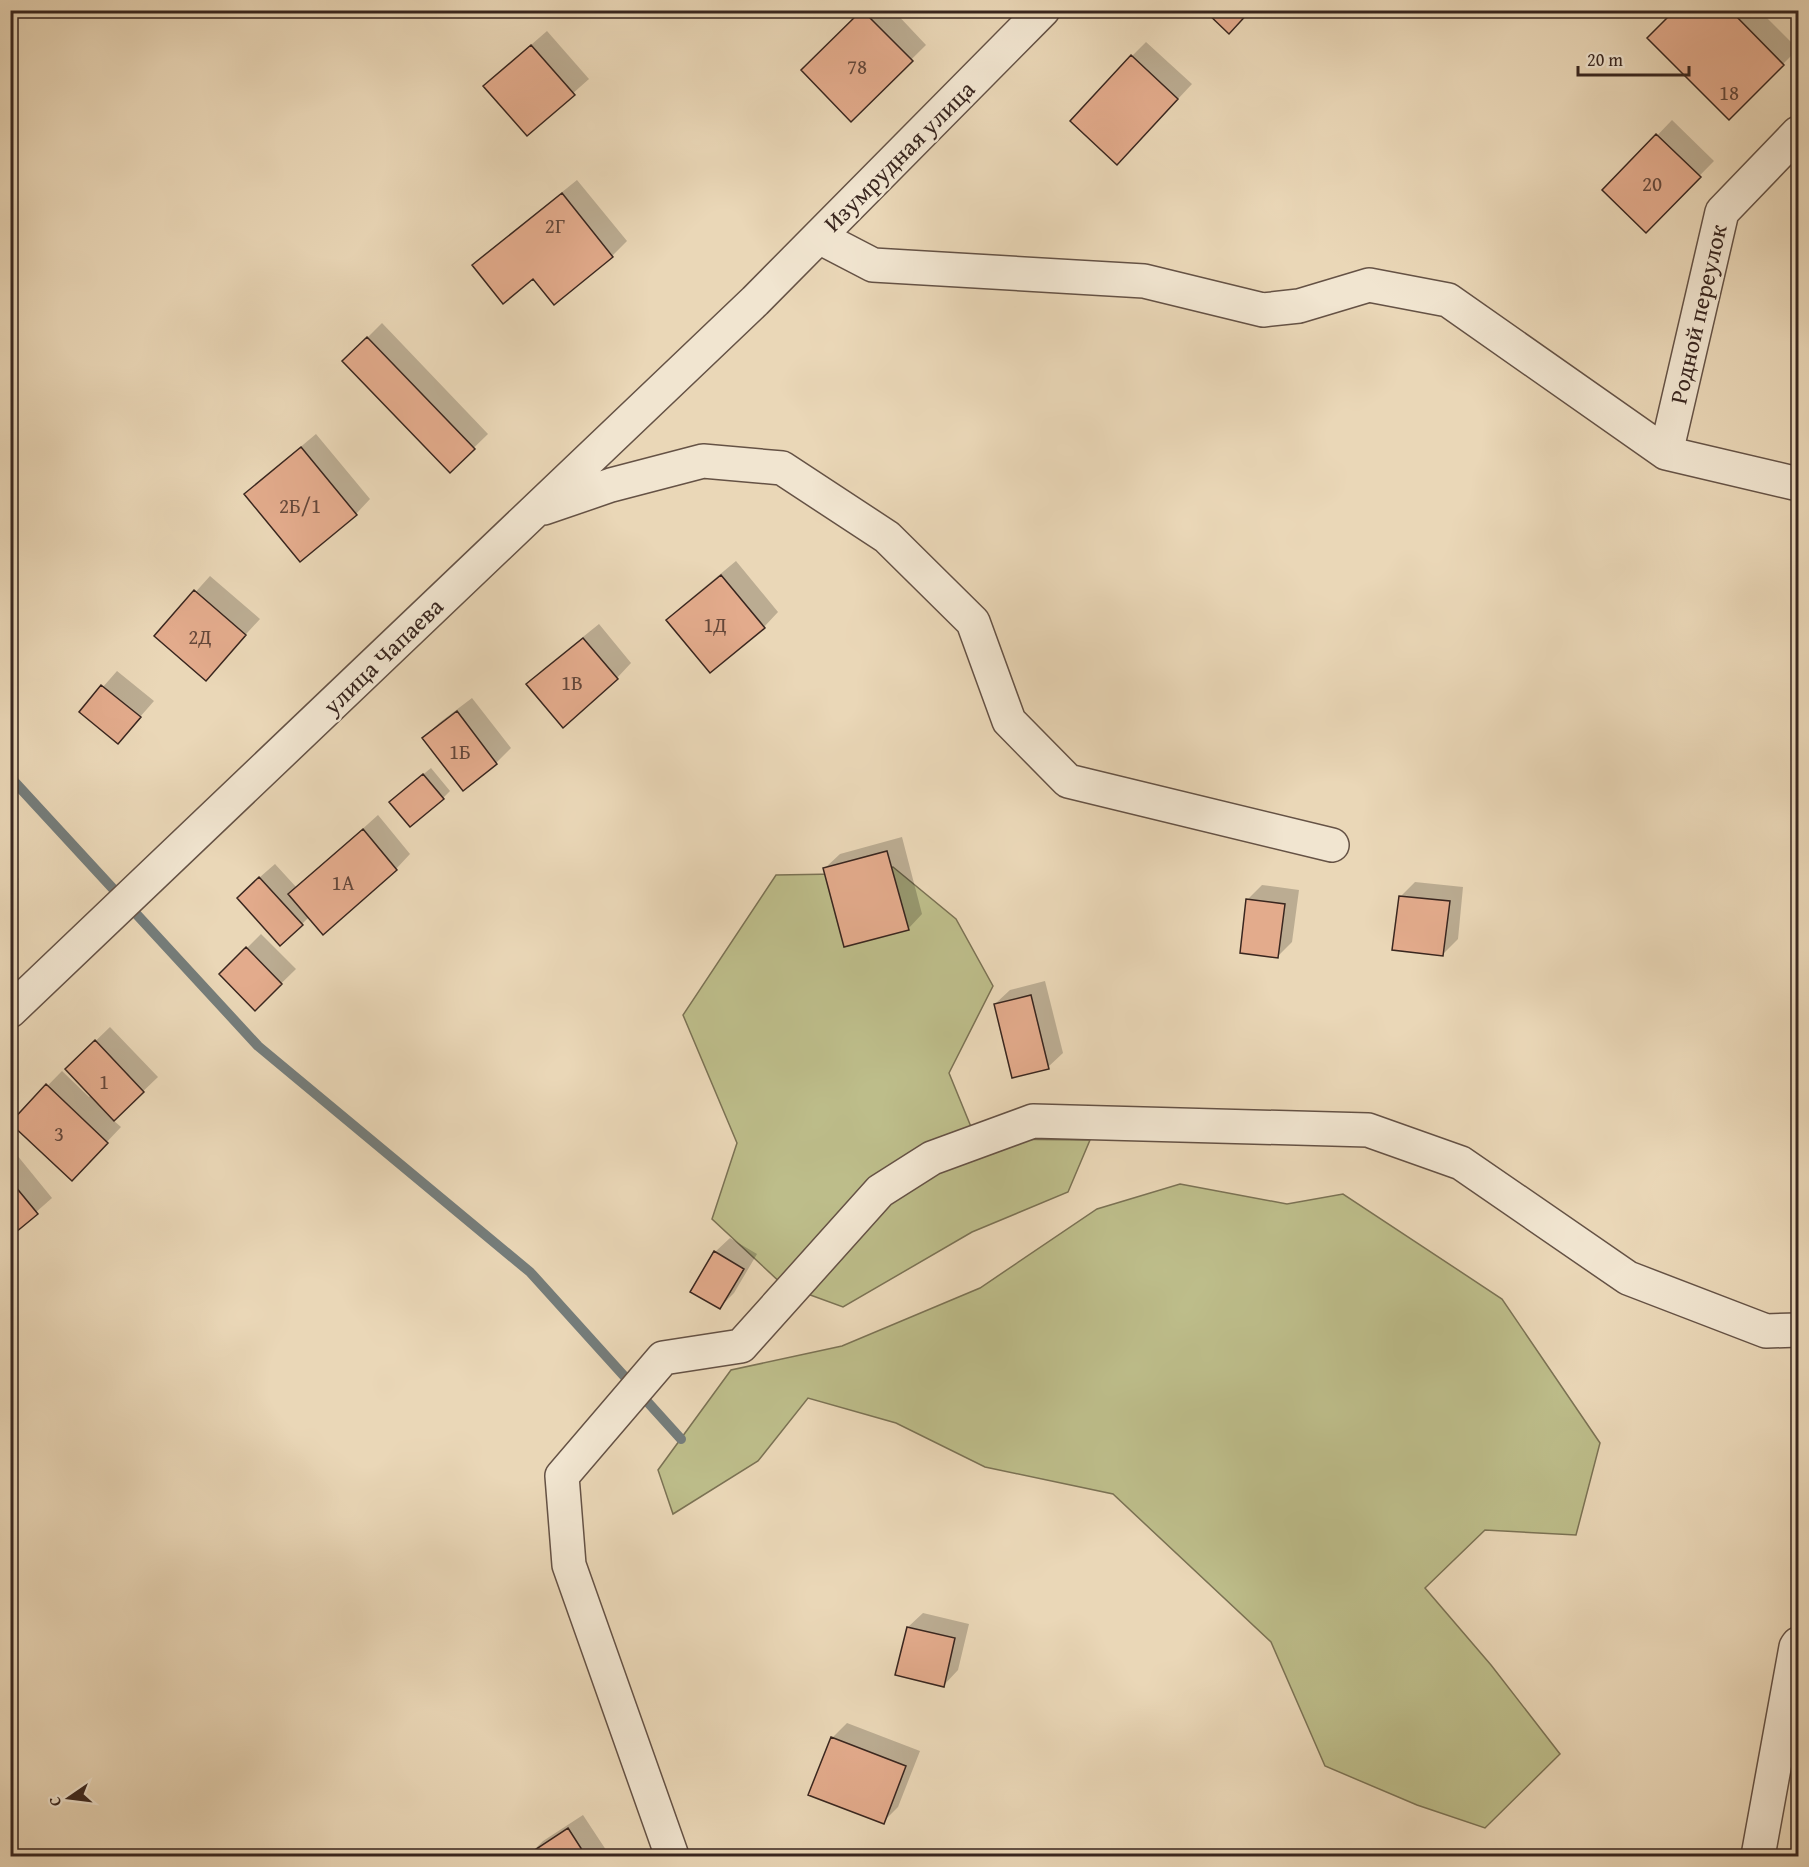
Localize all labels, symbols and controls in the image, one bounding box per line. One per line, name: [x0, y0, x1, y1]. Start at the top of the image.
scale bar: [1578, 39, 1689, 77]
text: 20 m: [1587, 46, 1623, 73]
house number: 78: [847, 51, 867, 82]
street label: Изумрудная улица: [815, 72, 983, 240]
house number: 18: [1719, 77, 1739, 108]
house number: 20: [1642, 168, 1662, 199]
house number: 2Г: [545, 210, 565, 241]
street label: Родной переулок: [1660, 220, 1736, 407]
house number: 2Б/1: [279, 490, 321, 521]
street label: улица Чапаева: [314, 589, 451, 723]
house number: 1Д: [703, 609, 727, 640]
house number: 2Д: [188, 621, 212, 652]
house number: 1В: [561, 667, 583, 698]
house number: 1Б: [449, 736, 471, 767]
house number: 1А: [332, 867, 355, 898]
house number: 1: [99, 1066, 109, 1097]
house number: 3: [54, 1118, 64, 1149]
north arrow: [39, 1768, 99, 1828]
text: С: [42, 1794, 67, 1809]

